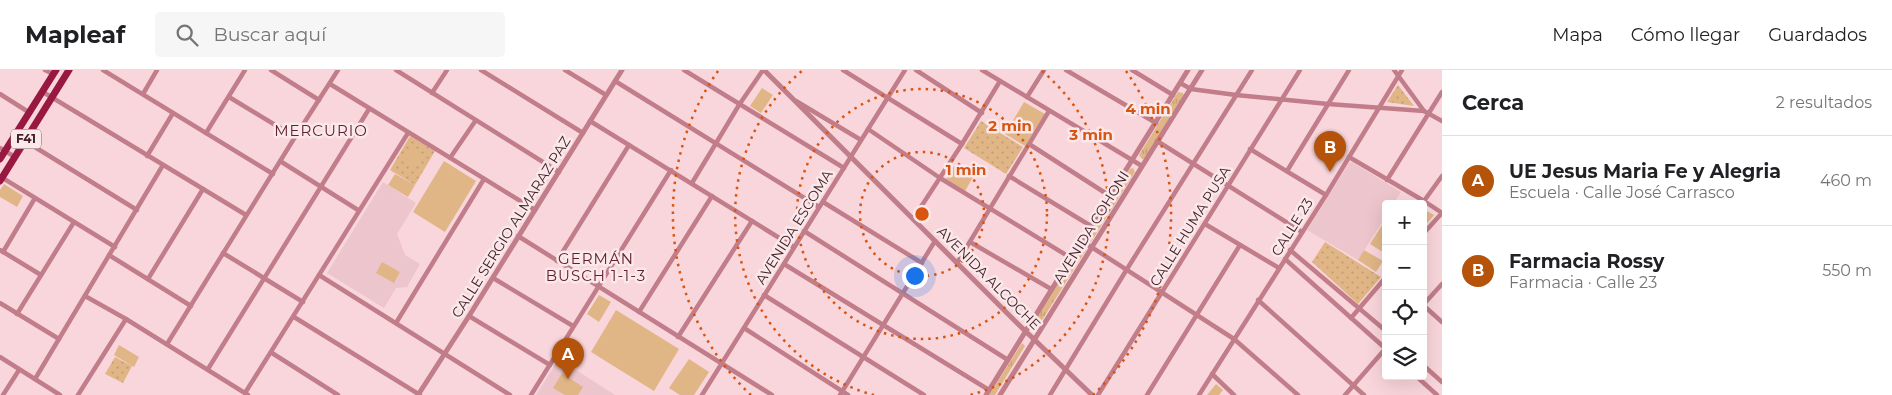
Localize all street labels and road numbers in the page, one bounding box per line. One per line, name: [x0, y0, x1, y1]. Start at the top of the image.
road number: F41: [11, 130, 41, 148]
street label: CALLE SERGIO ALMARAZ PAZ: [447, 133, 575, 321]
street label: CALLE HUMA PUSA: [1146, 162, 1235, 290]
street label: AVENIDA ESCOMA: [751, 166, 837, 288]
street label: AVENIDA COHONI: [1049, 167, 1133, 287]
street label: CALLE 23: [1267, 195, 1317, 259]
street label: AVENIDA ALCOCHE: [933, 222, 1045, 334]

